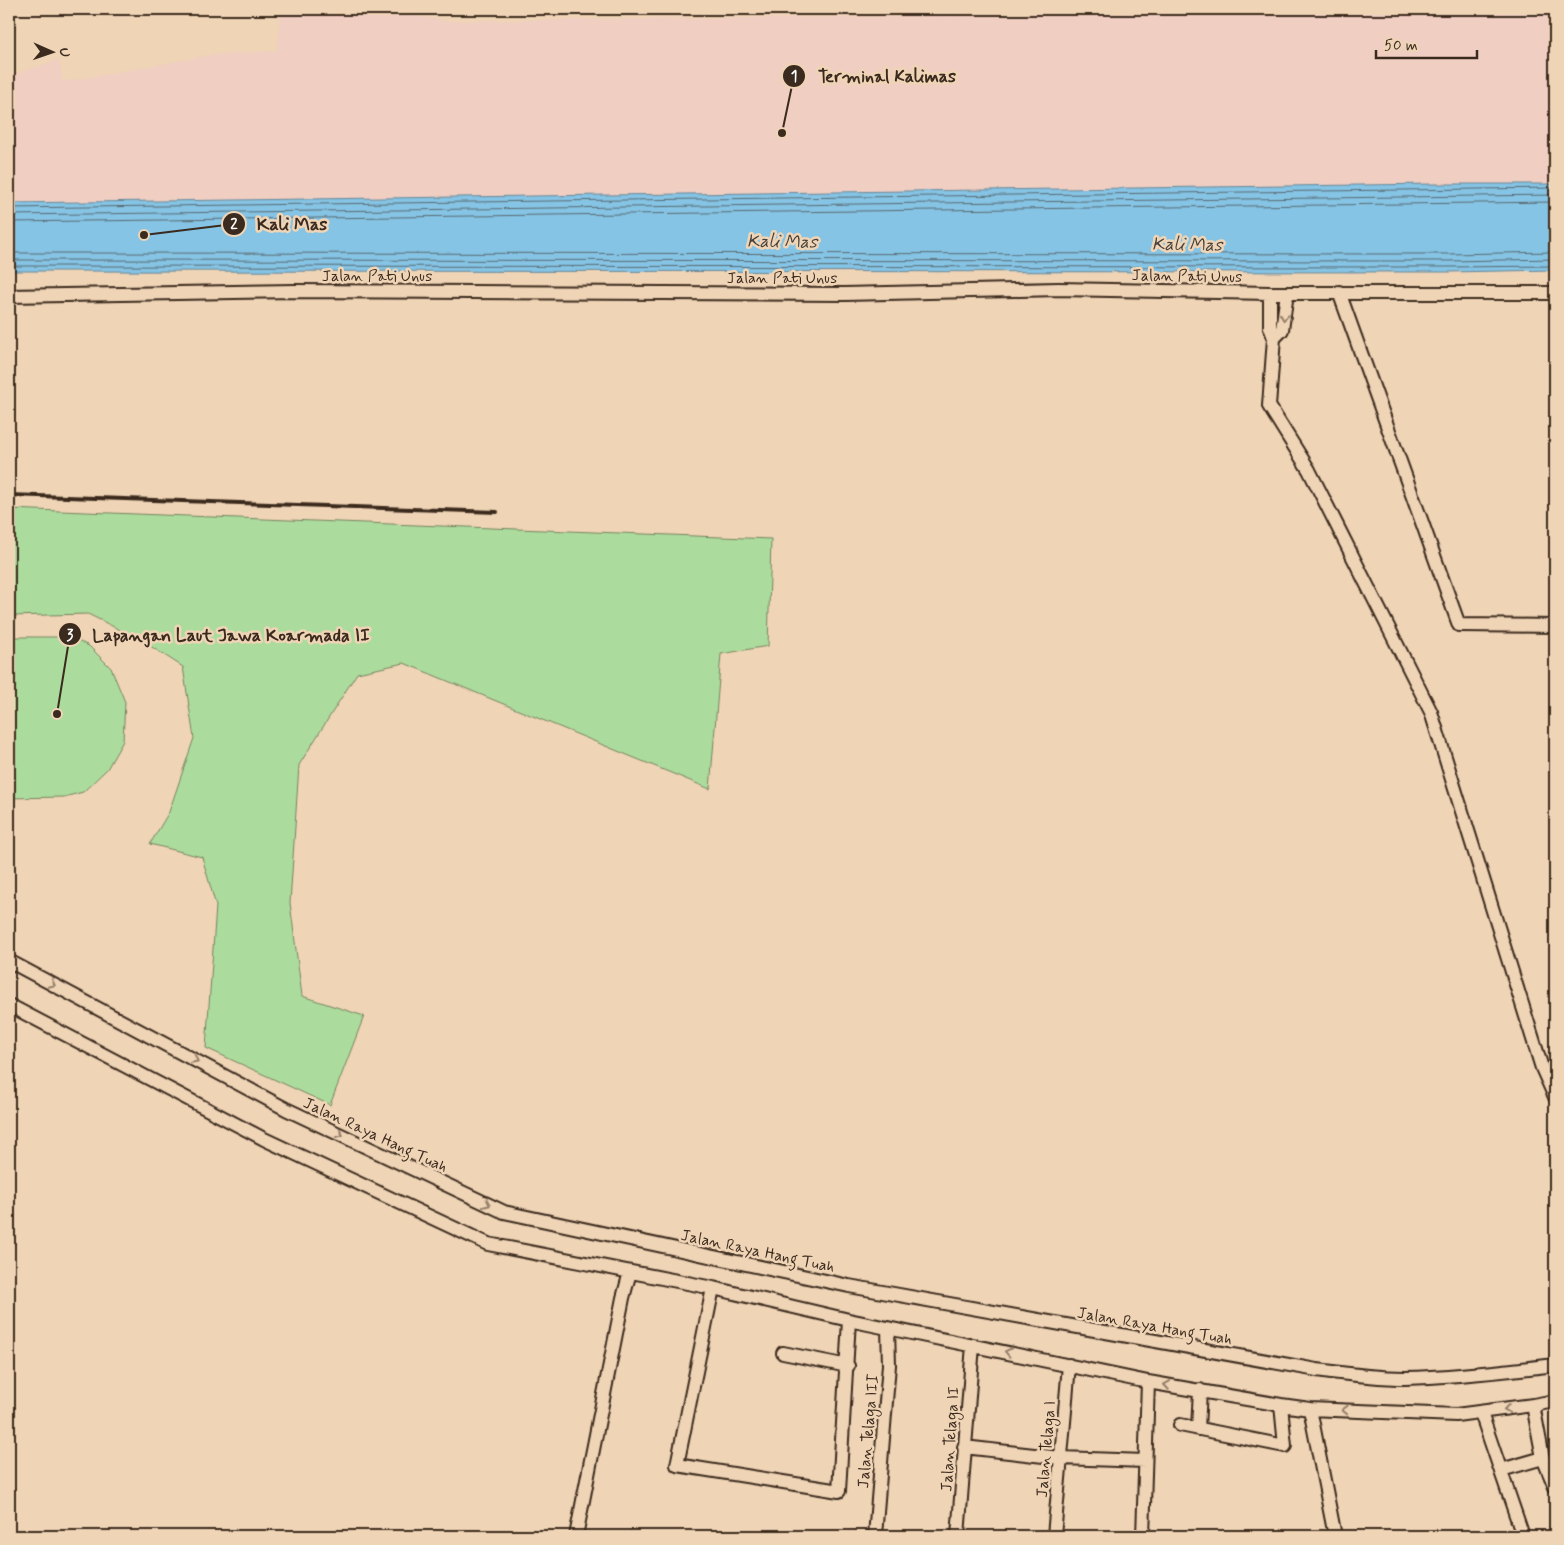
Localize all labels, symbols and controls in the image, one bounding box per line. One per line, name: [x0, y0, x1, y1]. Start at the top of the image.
north arrow: [28, 28, 78, 78]
scale bar: [1376, 28, 1478, 60]
text: 50 m: [1384, 36, 1418, 56]
text: U: [55, 48, 73, 57]
callout: Terminal Kalimas: [782, 60, 967, 93]
text: Terminal Kalimas: [818, 65, 956, 89]
text: 1: [791, 67, 797, 87]
callout: Kali Mas: [222, 207, 337, 240]
text: Kali Mas: [257, 213, 327, 237]
text: 2: [230, 215, 238, 235]
water label: Kali Mas: [747, 229, 819, 255]
water label: Kali Mas: [1152, 232, 1224, 258]
street label: Jalan Pati Unus: [1131, 265, 1242, 288]
street label: Jalan Pati Unus: [322, 266, 432, 287]
street label: Jalan Pati Unus: [727, 268, 837, 289]
one-way arrow: [1279, 313, 1289, 321]
callout: Lapangan Laut Jawa Koarmada II: [58, 618, 378, 651]
text: Lapangan Laut Jawa Koarmada II: [92, 624, 370, 648]
text: 3: [67, 626, 74, 646]
one-way arrow: [47, 978, 56, 988]
one-way arrow: [190, 1054, 199, 1064]
street label: Jalan Raya Hang Tuah: [299, 1093, 451, 1179]
one-way arrow: [335, 1128, 344, 1138]
one-way arrow: [482, 1198, 491, 1208]
street label: Jalan Raya Hang Tuah: [678, 1225, 837, 1279]
street label: Jalan Raya Hang Tuah: [1075, 1302, 1234, 1351]
one-way arrow: [1004, 1347, 1013, 1358]
street label: Jalan Telaga III: [853, 1373, 885, 1489]
one-way arrow: [1163, 1380, 1172, 1390]
street label: Jalan Telaga II: [936, 1386, 966, 1493]
street label: Jalan Telaga I: [1032, 1400, 1062, 1499]
one-way arrow: [1503, 1403, 1511, 1414]
one-way arrow: [1341, 1405, 1349, 1416]

